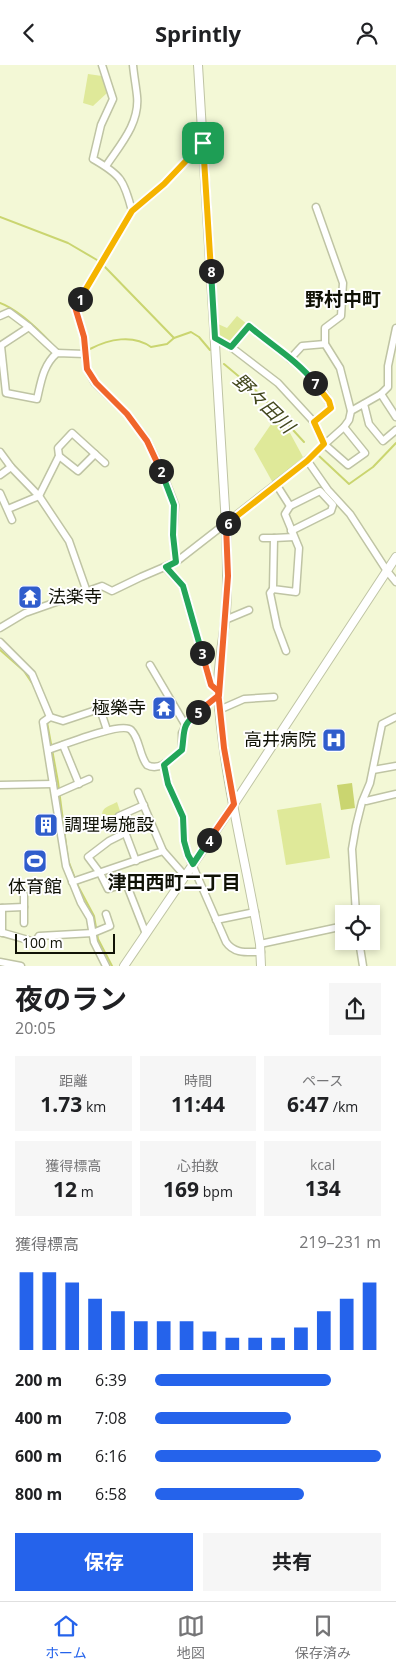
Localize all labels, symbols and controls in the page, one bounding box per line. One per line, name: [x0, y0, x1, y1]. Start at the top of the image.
text: Sprintly: [155, 18, 241, 48]
icon: back: [15, 19, 43, 47]
icon: person: [353, 19, 381, 47]
pin: [182, 122, 224, 164]
icon: arrive: [189, 129, 217, 157]
pin: 8: [198, 259, 224, 283]
text: 8: [207, 262, 216, 281]
district label: 野村中町: [305, 286, 381, 312]
pin: 1: [68, 287, 92, 311]
text: 1: [76, 290, 85, 309]
water label: 野々田川: [228, 367, 302, 440]
pin: 7: [302, 371, 328, 395]
text: 7: [311, 374, 320, 393]
pin: 2: [148, 459, 174, 483]
text: 2: [157, 462, 166, 481]
pin: 6: [216, 511, 240, 535]
text: 6: [224, 514, 233, 533]
temple icon: 法楽寺: [17, 584, 43, 610]
place label: 法楽寺: [48, 584, 102, 608]
pin: 3: [190, 641, 214, 665]
text: 3: [198, 644, 207, 663]
place label: 極樂寺: [92, 695, 146, 719]
temple icon: 極樂寺: [151, 695, 177, 721]
pin: 5: [186, 699, 210, 725]
text: 5: [194, 703, 203, 722]
place label: 高井病院: [244, 727, 316, 751]
hospital icon: 高井病院: [321, 727, 347, 753]
building icon: 調理場施設: [33, 812, 59, 838]
place label: 調理場施設: [64, 812, 154, 836]
pin: 4: [196, 827, 222, 853]
text: 4: [205, 831, 214, 850]
sports icon: 体育館: [22, 848, 48, 874]
district label: 津田西町二丁目: [107, 869, 241, 895]
place label: 体育館: [8, 874, 62, 898]
map controls: [335, 905, 380, 950]
button: locate: [335, 905, 380, 950]
scale bar: [15, 931, 115, 954]
text: 100 m: [22, 933, 63, 952]
text: 夜のラン: [15, 979, 127, 1017]
button: share: [329, 983, 381, 1035]
text: 20:05: [15, 1017, 56, 1039]
text: 距離: [59, 1071, 87, 1090]
text: 時間: [184, 1071, 212, 1090]
text: ペース: [302, 1071, 343, 1090]
text: 1.73: [40, 1090, 82, 1118]
text: 11:44: [171, 1090, 225, 1118]
text: 6:47: [287, 1090, 329, 1118]
text: km: [82, 1097, 106, 1116]
text: /km: [329, 1097, 358, 1116]
text: kcal: [310, 1155, 335, 1174]
text: 獲得標高: [45, 1156, 101, 1175]
text: 心拍数: [177, 1156, 219, 1175]
text: 134: [305, 1174, 341, 1202]
text: 12: [53, 1175, 77, 1203]
text: 169: [163, 1175, 199, 1203]
text: m: [77, 1182, 94, 1201]
text: bpm: [199, 1182, 233, 1201]
text: 219–231 m: [299, 1231, 381, 1253]
text: 獲得標高: [15, 1233, 79, 1255]
text: 200 m: [15, 1369, 62, 1391]
text: 6:39: [95, 1369, 127, 1391]
text: 400 m: [15, 1407, 62, 1429]
text: 7:08: [95, 1407, 127, 1429]
text: 600 m: [15, 1445, 62, 1467]
text: 6:16: [95, 1445, 127, 1467]
text: 800 m: [15, 1483, 62, 1505]
text: 6:58: [95, 1483, 127, 1505]
button: 保存: [15, 1533, 193, 1591]
button: 共有: [203, 1533, 381, 1591]
tab: ホーム: [45, 1612, 87, 1662]
tab: 地図: [177, 1612, 205, 1662]
tab: 保存済み: [295, 1612, 351, 1662]

